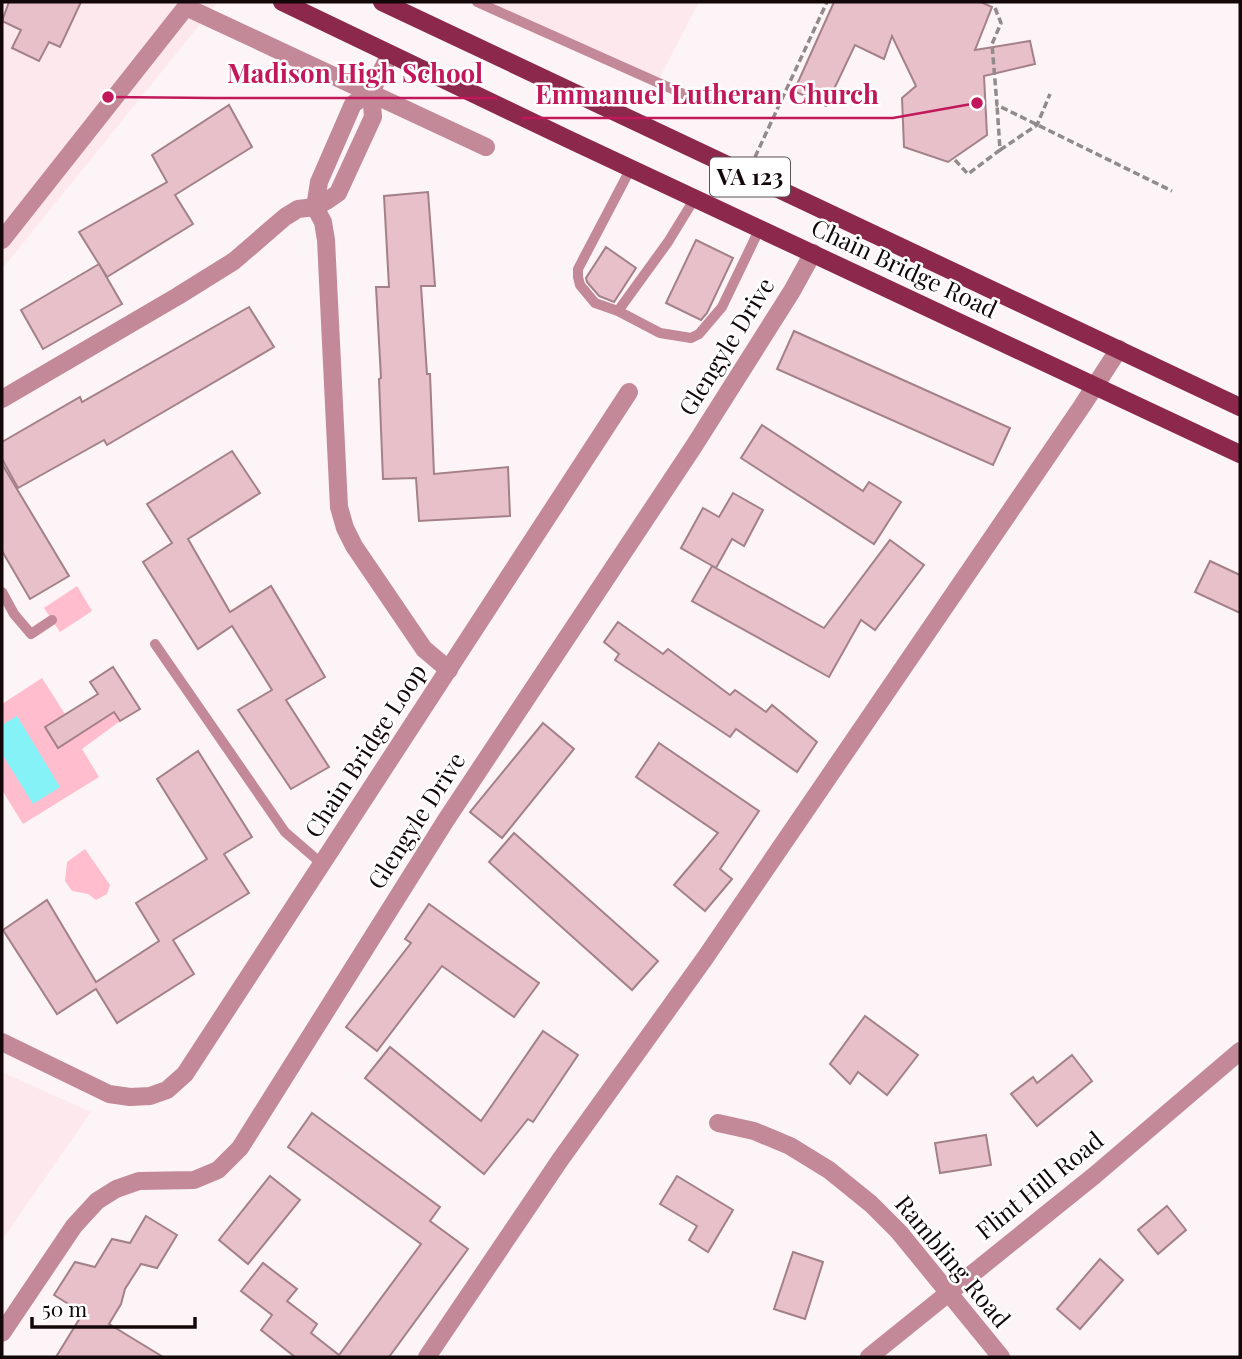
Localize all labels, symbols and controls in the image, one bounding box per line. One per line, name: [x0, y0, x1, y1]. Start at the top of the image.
callout: Madison High School: [213, 51, 497, 98]
text: Madison High School: [227, 55, 483, 90]
callout: Emmanuel Lutheran Church: [522, 71, 893, 118]
text: Emmanuel Lutheran Church: [535, 76, 879, 111]
road number: VA 123: [710, 158, 790, 196]
street label: Chain Bridge Road: [807, 210, 1003, 324]
street label: Glengyle Drive: [670, 271, 780, 421]
street label: Chain Bridge Loop: [296, 657, 433, 843]
street label: Glengyle Drive: [359, 745, 471, 894]
street label: Flint Hill Road: [968, 1123, 1109, 1246]
street label: Rambling Road: [889, 1188, 1018, 1334]
scale bar: [32, 1286, 194, 1330]
text: 50 m: [42, 1294, 88, 1322]

